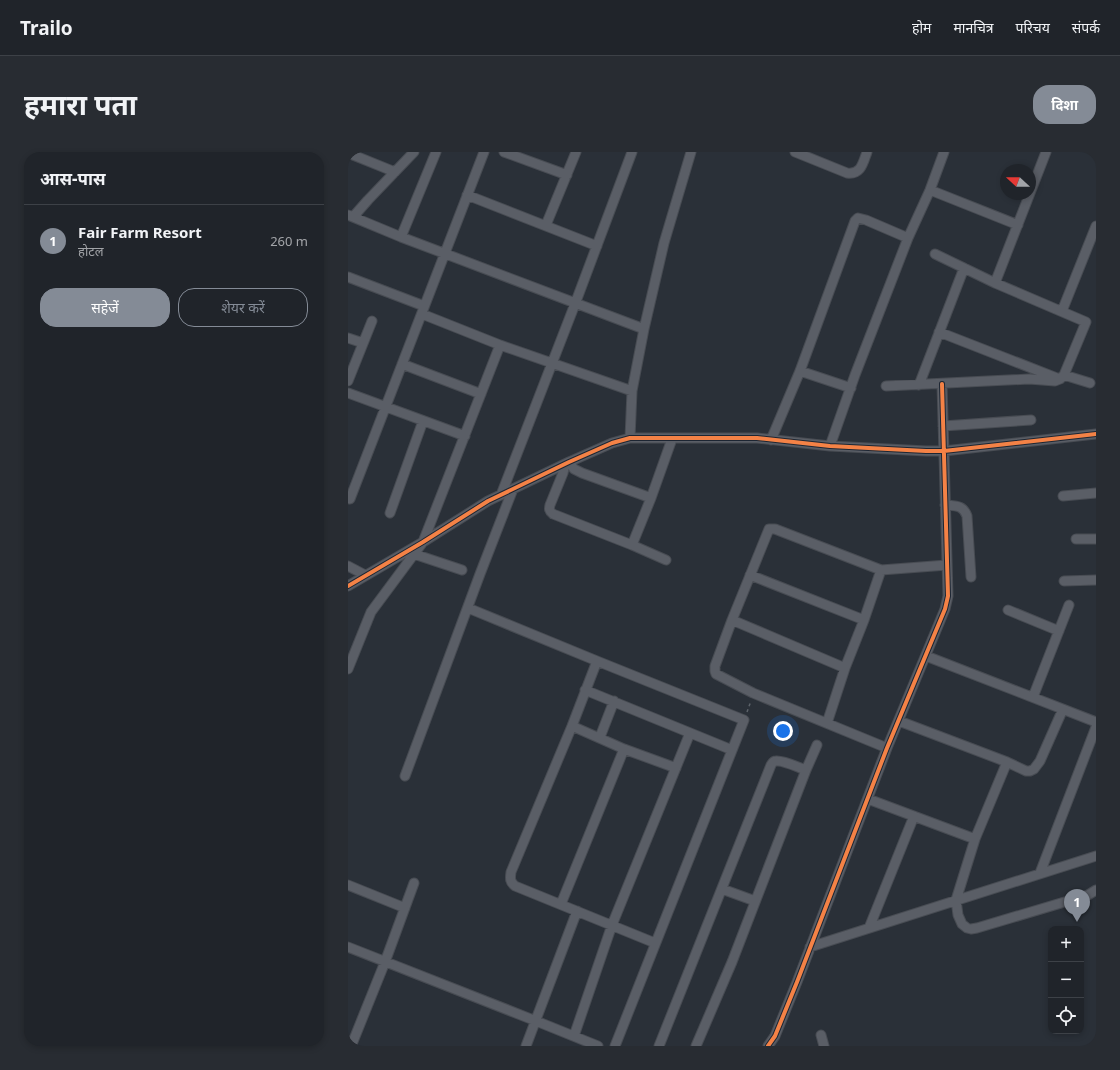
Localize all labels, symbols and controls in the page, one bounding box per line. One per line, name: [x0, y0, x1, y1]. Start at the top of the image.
text: Trailo: [20, 15, 73, 41]
text: होम: [912, 18, 931, 37]
text: मानचित्र: [953, 18, 994, 37]
text: परिचय: [1016, 18, 1050, 37]
text: संपर्क: [1072, 18, 1100, 37]
text: हमारा पता: [24, 85, 137, 123]
button: दिशा: [1033, 85, 1096, 124]
north arrow: [1000, 164, 1036, 200]
text: आस-पास: [40, 167, 105, 190]
text: Fair Farm Resort: [78, 222, 202, 242]
text: 1: [49, 232, 57, 250]
text: 260 m: [270, 232, 308, 250]
text: होटल: [78, 242, 104, 260]
button: सहेजें: [40, 288, 170, 327]
button: शेयर करें: [178, 288, 308, 327]
your location: [773, 721, 793, 741]
pin: 1: [1064, 889, 1090, 922]
map controls: [1048, 926, 1084, 1034]
button: +: [1048, 926, 1084, 962]
button: −: [1048, 962, 1084, 998]
button: locate: [1048, 998, 1084, 1034]

